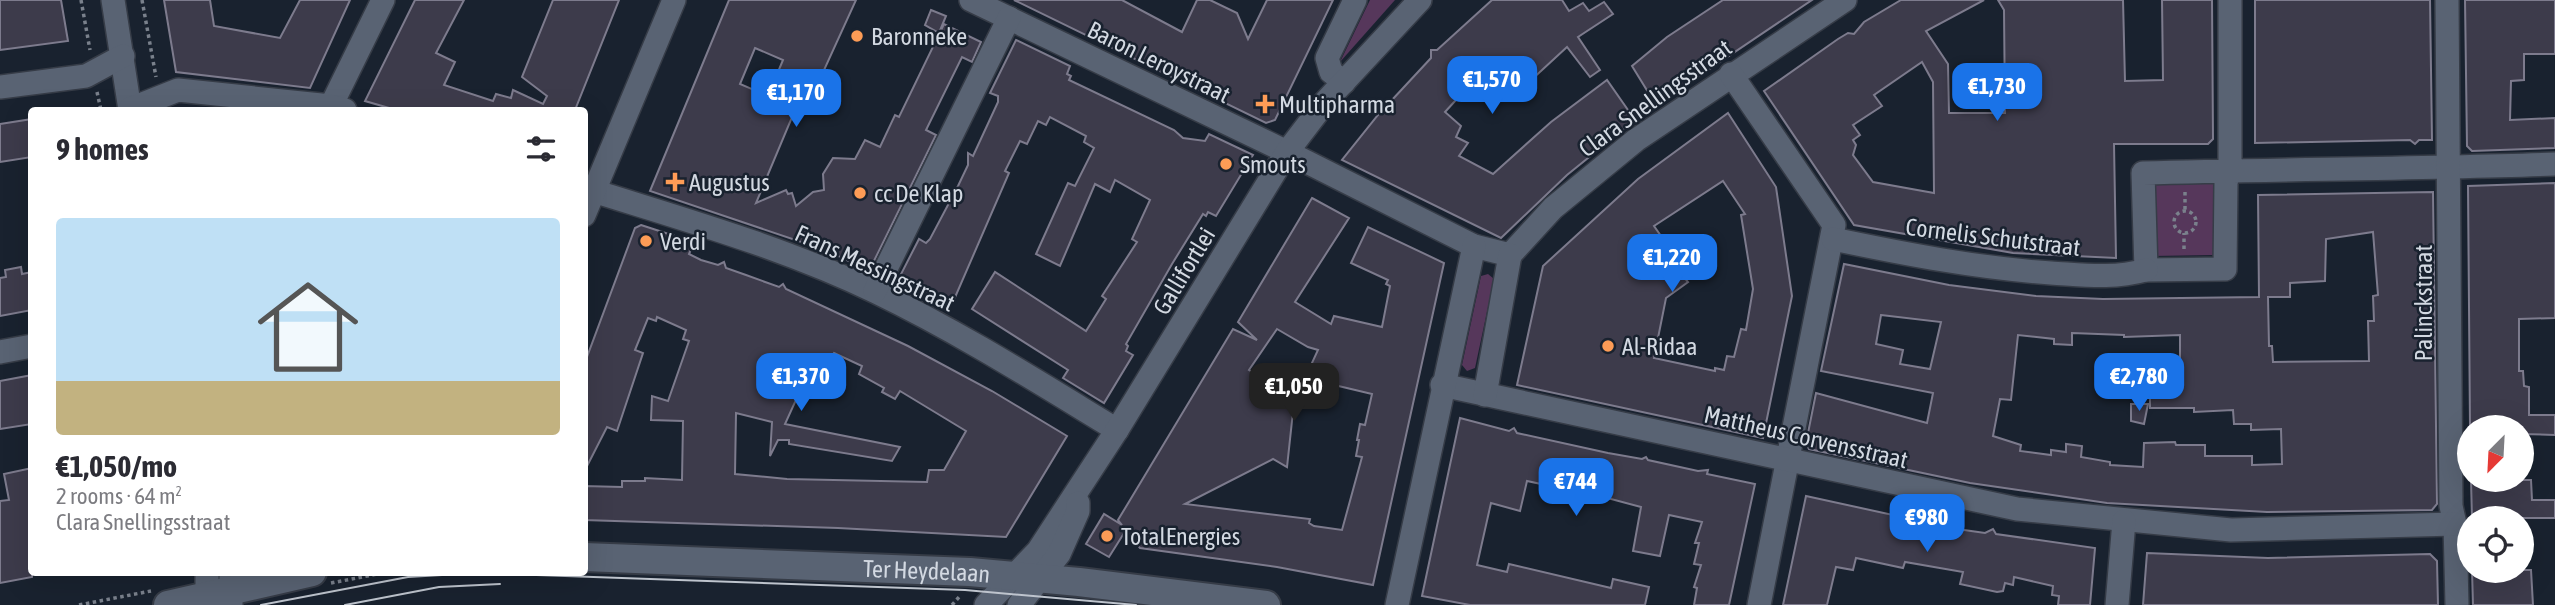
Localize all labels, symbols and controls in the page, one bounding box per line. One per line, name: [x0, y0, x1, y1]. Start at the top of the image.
street label: Baron Leroystraat: [1083, 16, 1235, 108]
place label: Baronneke: [871, 23, 967, 50]
marker: Baronneke: [849, 28, 865, 44]
street label: Clara Snellingsstraat: [1573, 34, 1737, 162]
pin: €1,570: [1435, 57, 1549, 116]
pin: €1,730: [1940, 64, 2054, 123]
text: €1,570: [1463, 66, 1521, 92]
pin: €1,170: [739, 69, 853, 129]
text: €1,730: [1968, 73, 2026, 99]
text: €1,170: [767, 79, 825, 105]
place label: Multipharma: [1279, 91, 1395, 118]
marker: Multipharma: [1257, 96, 1273, 112]
icon: filters: [522, 130, 560, 168]
text: 9 homes: [56, 132, 149, 166]
place label: Smouts: [1240, 151, 1306, 178]
marker: Smouts: [1218, 156, 1234, 172]
place label: Augustus: [689, 169, 770, 196]
marker: Augustus: [667, 174, 683, 190]
place label: cc De Klap: [874, 180, 963, 207]
marker: cc De Klap: [852, 185, 868, 201]
street label: Cornelis Schutstraat: [1904, 213, 2082, 261]
street label: Frans Messingstraat: [791, 219, 959, 317]
street label: Gallifortlei: [1148, 223, 1220, 319]
place label: Verdi: [660, 228, 706, 255]
marker: Verdi: [638, 233, 654, 249]
pin: €1,220: [1615, 234, 1729, 294]
text: €1,220: [1643, 244, 1701, 270]
street label: Palinckstraat: [2410, 245, 2437, 361]
icon: home: [245, 264, 371, 390]
place label: Al-Ridaa: [1622, 333, 1697, 360]
marker: Al-Ridaa: [1600, 338, 1616, 354]
pin: €1,370: [744, 354, 858, 413]
pin: €2,780: [2082, 354, 2196, 413]
text: €1,370: [772, 363, 830, 389]
text: €2,780: [2110, 363, 2168, 389]
pin: €1,050: [1237, 364, 1351, 423]
text: €1,050: [1265, 373, 1323, 399]
street label: Mattheus Corvensstraat: [1702, 400, 1910, 474]
north arrow: [2457, 415, 2534, 492]
map controls: [2457, 415, 2534, 583]
text: €1,050/mo: [56, 449, 177, 483]
pin: €744: [1535, 458, 1617, 518]
text: €744: [1555, 468, 1597, 494]
text: 2 rooms · 64 m²: [56, 483, 182, 509]
pin: €980: [1886, 494, 1968, 554]
text: €980: [1906, 504, 1948, 530]
button: locate: [2457, 506, 2534, 583]
text: Clara Snellingsstraat: [56, 509, 230, 535]
place label: TotalEnergies: [1121, 523, 1240, 550]
marker: TotalEnergies: [1099, 528, 1115, 544]
street label: Ter Heydelaan: [863, 554, 992, 587]

